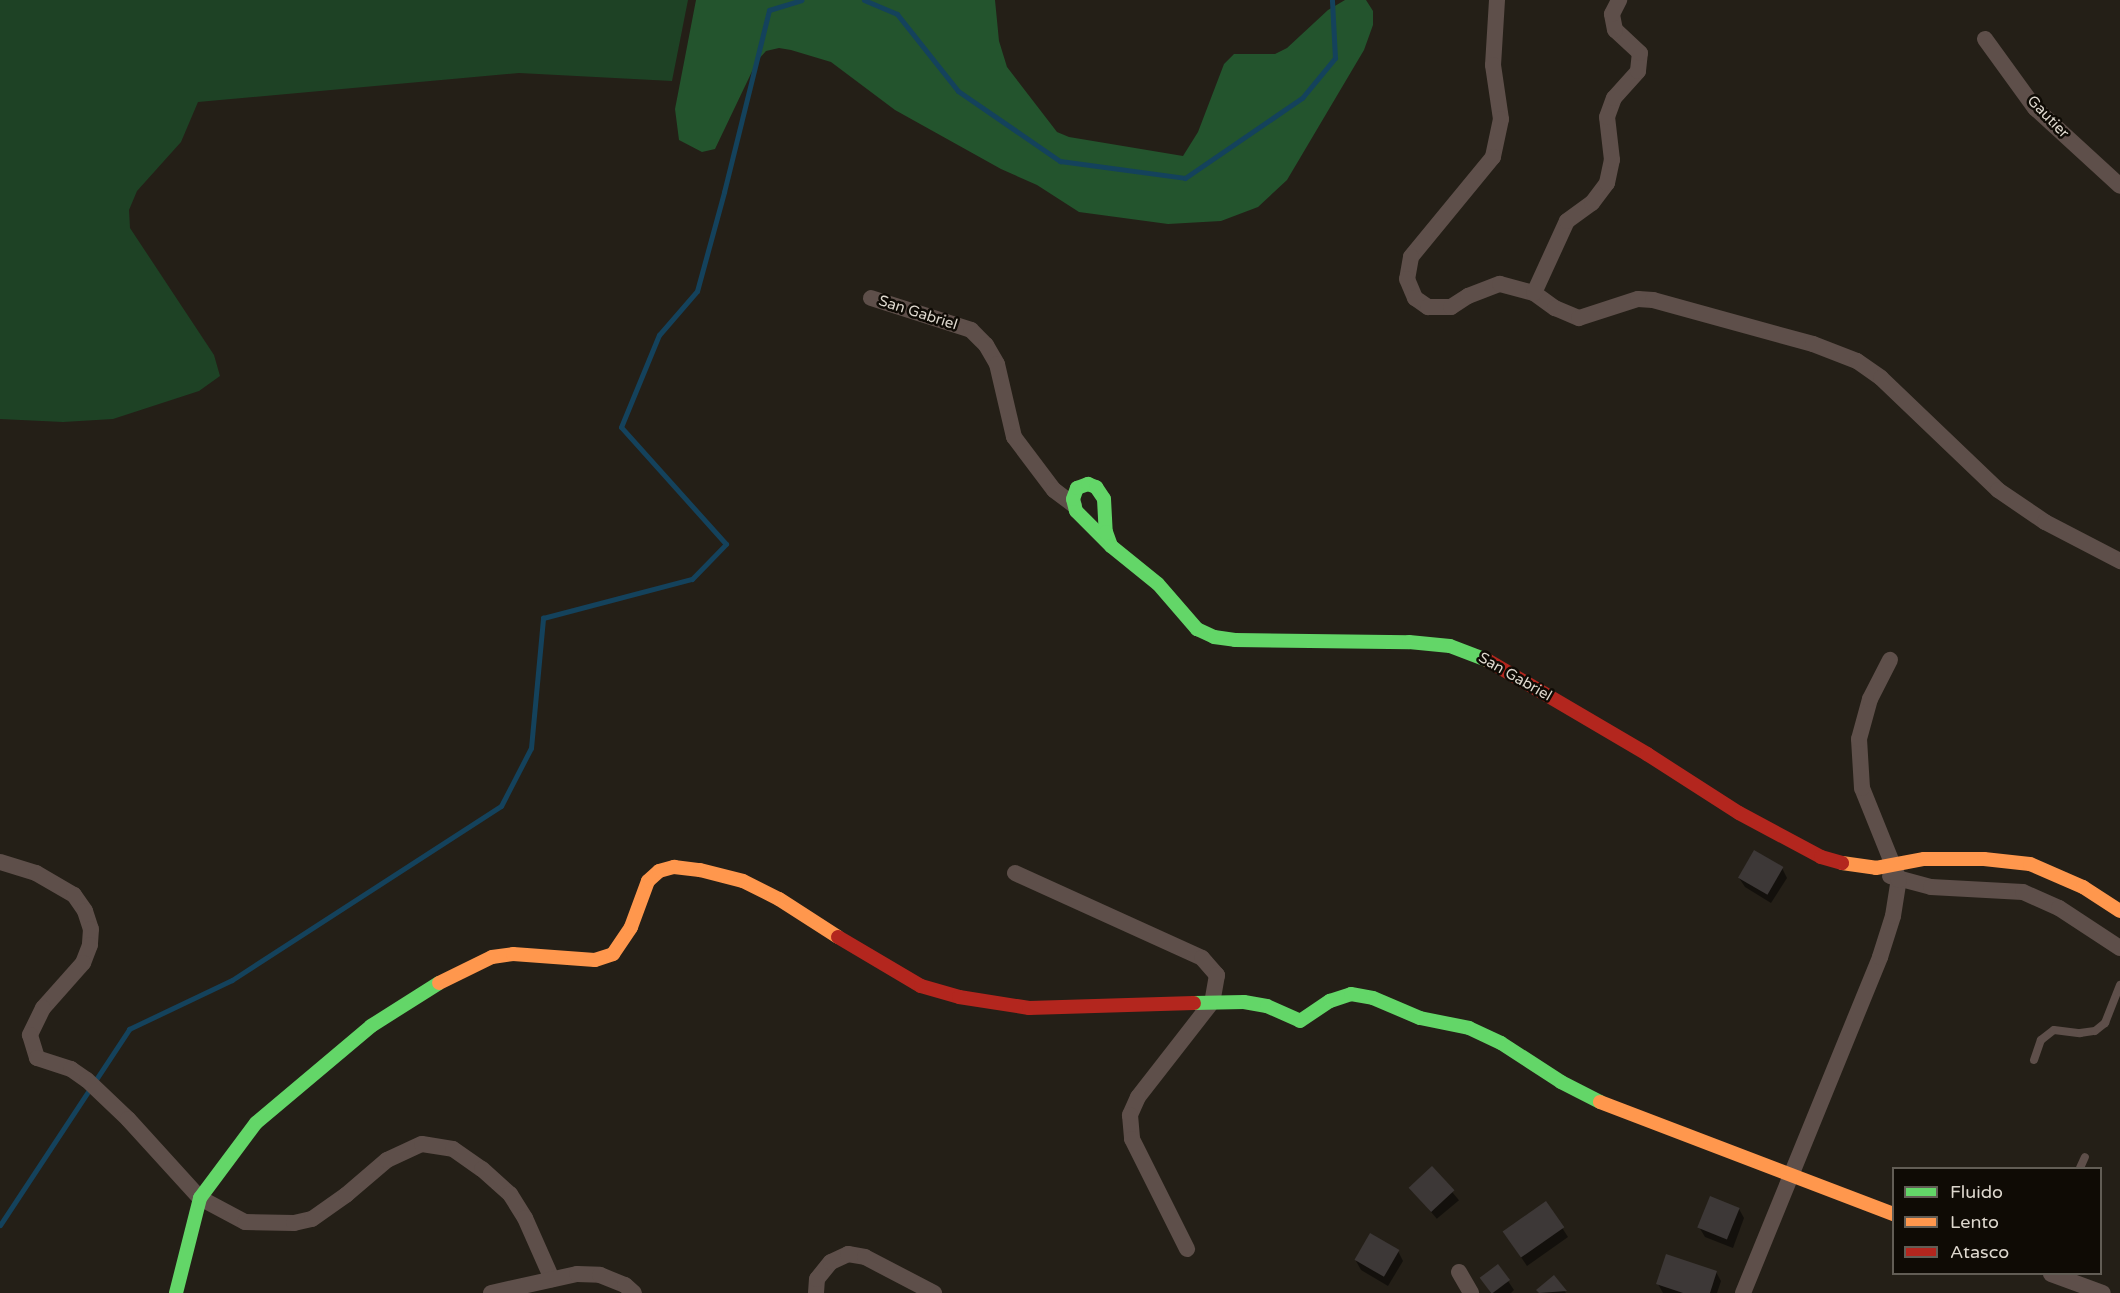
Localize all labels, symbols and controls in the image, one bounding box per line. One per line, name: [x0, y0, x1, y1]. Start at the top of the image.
street label: Gautier: [2023, 92, 2073, 142]
street label: San Gabriel: [876, 292, 960, 334]
street label: San Gabriel: [1475, 649, 1555, 705]
legend: [1892, 1167, 2102, 1275]
text: Fluido: [1950, 1181, 2003, 1203]
text: Lento: [1950, 1211, 1999, 1233]
text: Atasco: [1950, 1241, 2009, 1263]

